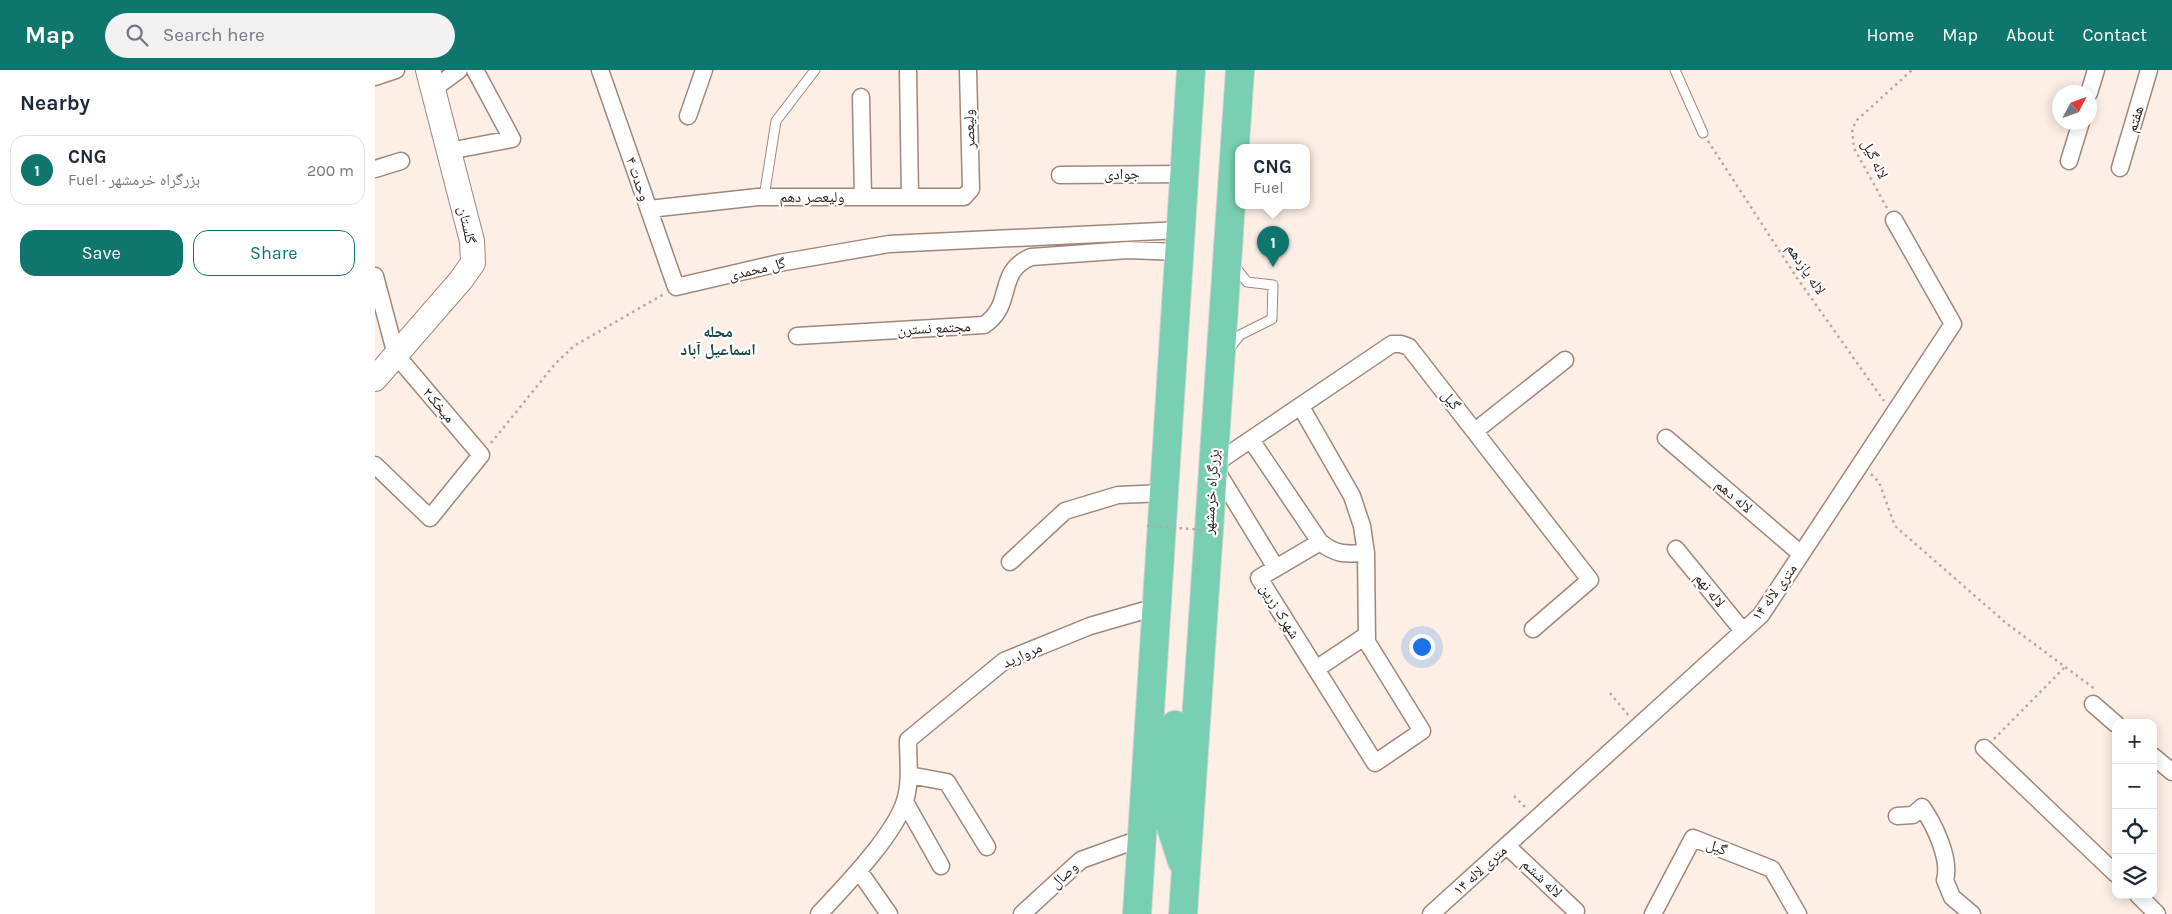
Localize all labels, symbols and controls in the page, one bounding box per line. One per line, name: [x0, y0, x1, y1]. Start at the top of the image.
search box: [105, 13, 455, 58]
text: Map: [25, 21, 75, 49]
icon: search: [123, 21, 151, 49]
text: Search here: [163, 24, 265, 46]
text: Home: [1866, 24, 1914, 46]
text: Map: [1942, 24, 1978, 46]
text: About: [2006, 24, 2055, 46]
text: Contact: [2083, 24, 2147, 46]
north arrow: [2052, 85, 2097, 130]
text: Nearby: [20, 91, 90, 115]
street label: هفتم: [2122, 104, 2148, 135]
street label: ولیعصر: [959, 109, 979, 150]
street label: لاله گیل: [1857, 136, 1892, 182]
popup: [1235, 144, 1310, 209]
text: CNG: [68, 146, 107, 168]
street label: وحدت ۴: [622, 155, 654, 203]
text: CNG: [1253, 156, 1292, 178]
text: 1: [34, 161, 40, 180]
text: 200 m: [307, 161, 354, 180]
street label: جوادی: [1104, 165, 1140, 184]
text: Fuel · بزرگراه خرمشهر: [68, 170, 200, 189]
text: Fuel: [1253, 178, 1284, 197]
street label: ولیعصر دهم: [780, 188, 844, 207]
street label: گلستان: [453, 205, 480, 246]
pin: 1: [1257, 226, 1289, 267]
button: Save: [20, 230, 183, 276]
button: Share: [193, 230, 355, 276]
street label: لاله یازدهم: [1782, 240, 1830, 299]
street label: گل محمدی: [727, 254, 788, 285]
street label: مجتمع نسترن: [897, 317, 971, 340]
district label: محله اسماعیل آباد: [680, 322, 756, 359]
street label: میخک۲: [419, 384, 459, 426]
street label: گیل: [1437, 386, 1465, 415]
street label: بزرگراه خرمشهر: [1199, 449, 1223, 536]
street label: لاله دهم: [1711, 475, 1756, 517]
street label: ۱۴ متری لاله: [1747, 560, 1802, 625]
street label: لاله نهم: [1690, 569, 1729, 611]
street label: شهرک زرین: [1255, 580, 1304, 642]
your location: [1409, 634, 1435, 660]
street label: مروارید: [999, 638, 1045, 672]
map controls: [2112, 719, 2157, 899]
button: +: [2112, 719, 2157, 764]
button: −: [2112, 764, 2157, 809]
button: locate: [2112, 809, 2157, 854]
street label: گیل: [1704, 835, 1730, 860]
street label: ۱۴ متری لاله: [1449, 841, 1511, 899]
button: layers: [2112, 854, 2157, 899]
street label: لاله ششم: [1517, 855, 1566, 902]
street label: وصال: [1046, 858, 1082, 893]

